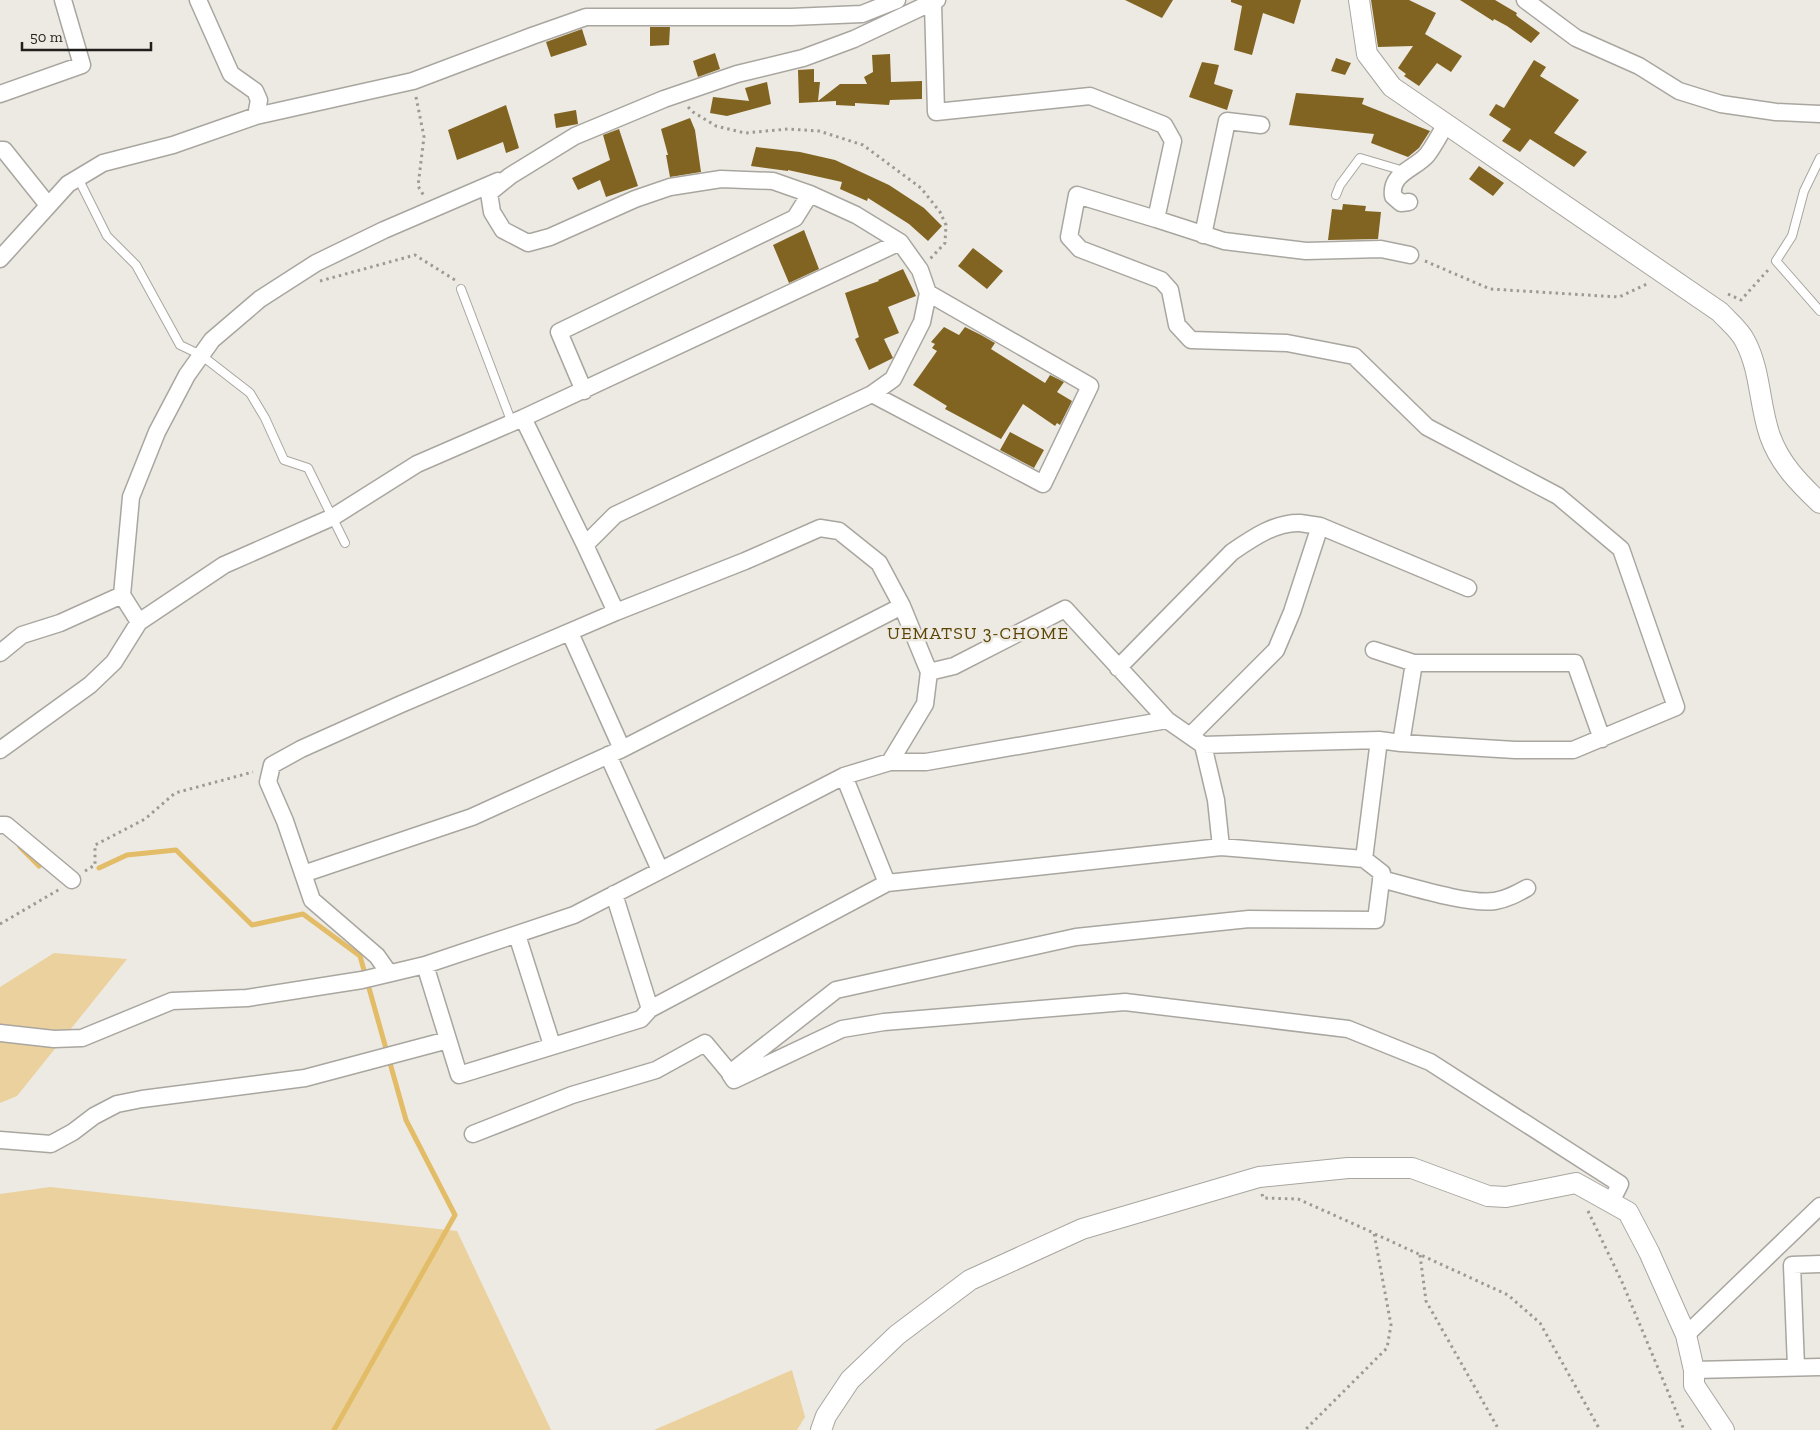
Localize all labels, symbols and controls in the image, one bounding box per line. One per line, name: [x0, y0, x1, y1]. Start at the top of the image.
scale bar: [22, 20, 151, 52]
text: 50 m: [30, 28, 63, 46]
district label: UEMATSU 3-CHOME: [887, 622, 1069, 644]

